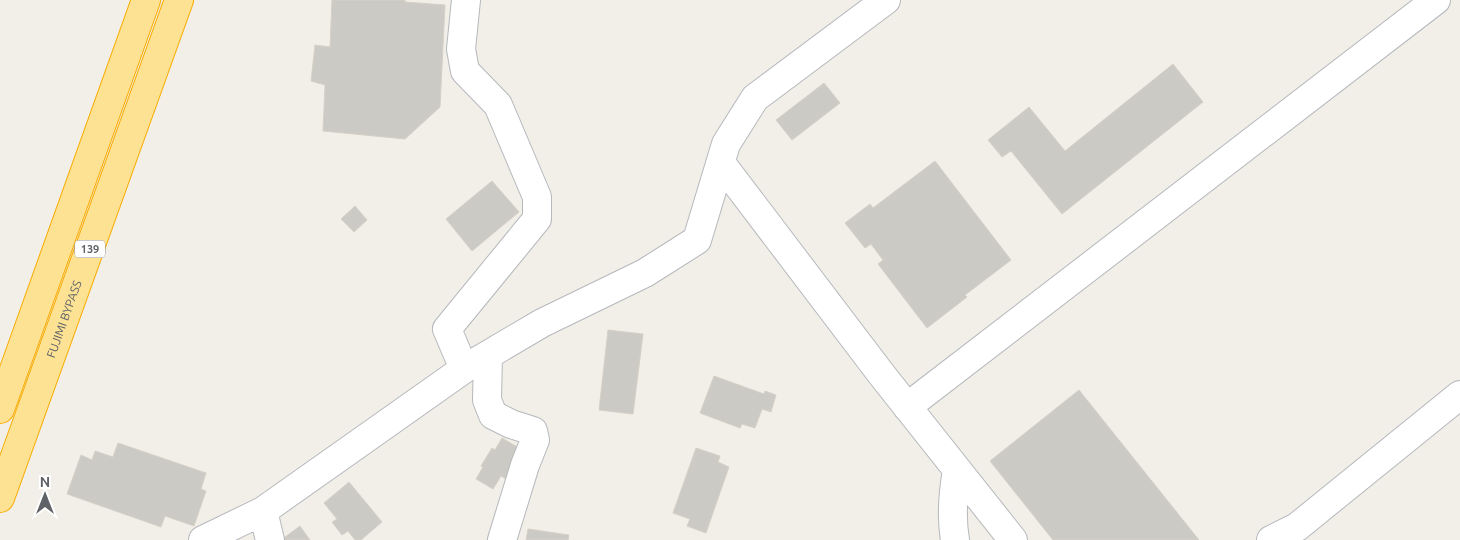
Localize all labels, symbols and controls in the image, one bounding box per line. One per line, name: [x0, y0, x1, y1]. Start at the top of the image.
road number: 139: [75, 240, 105, 258]
street label: FUJIMI BYPASS: [44, 279, 84, 360]
north arrow: [20, 470, 70, 520]
text: N: [40, 474, 50, 490]

